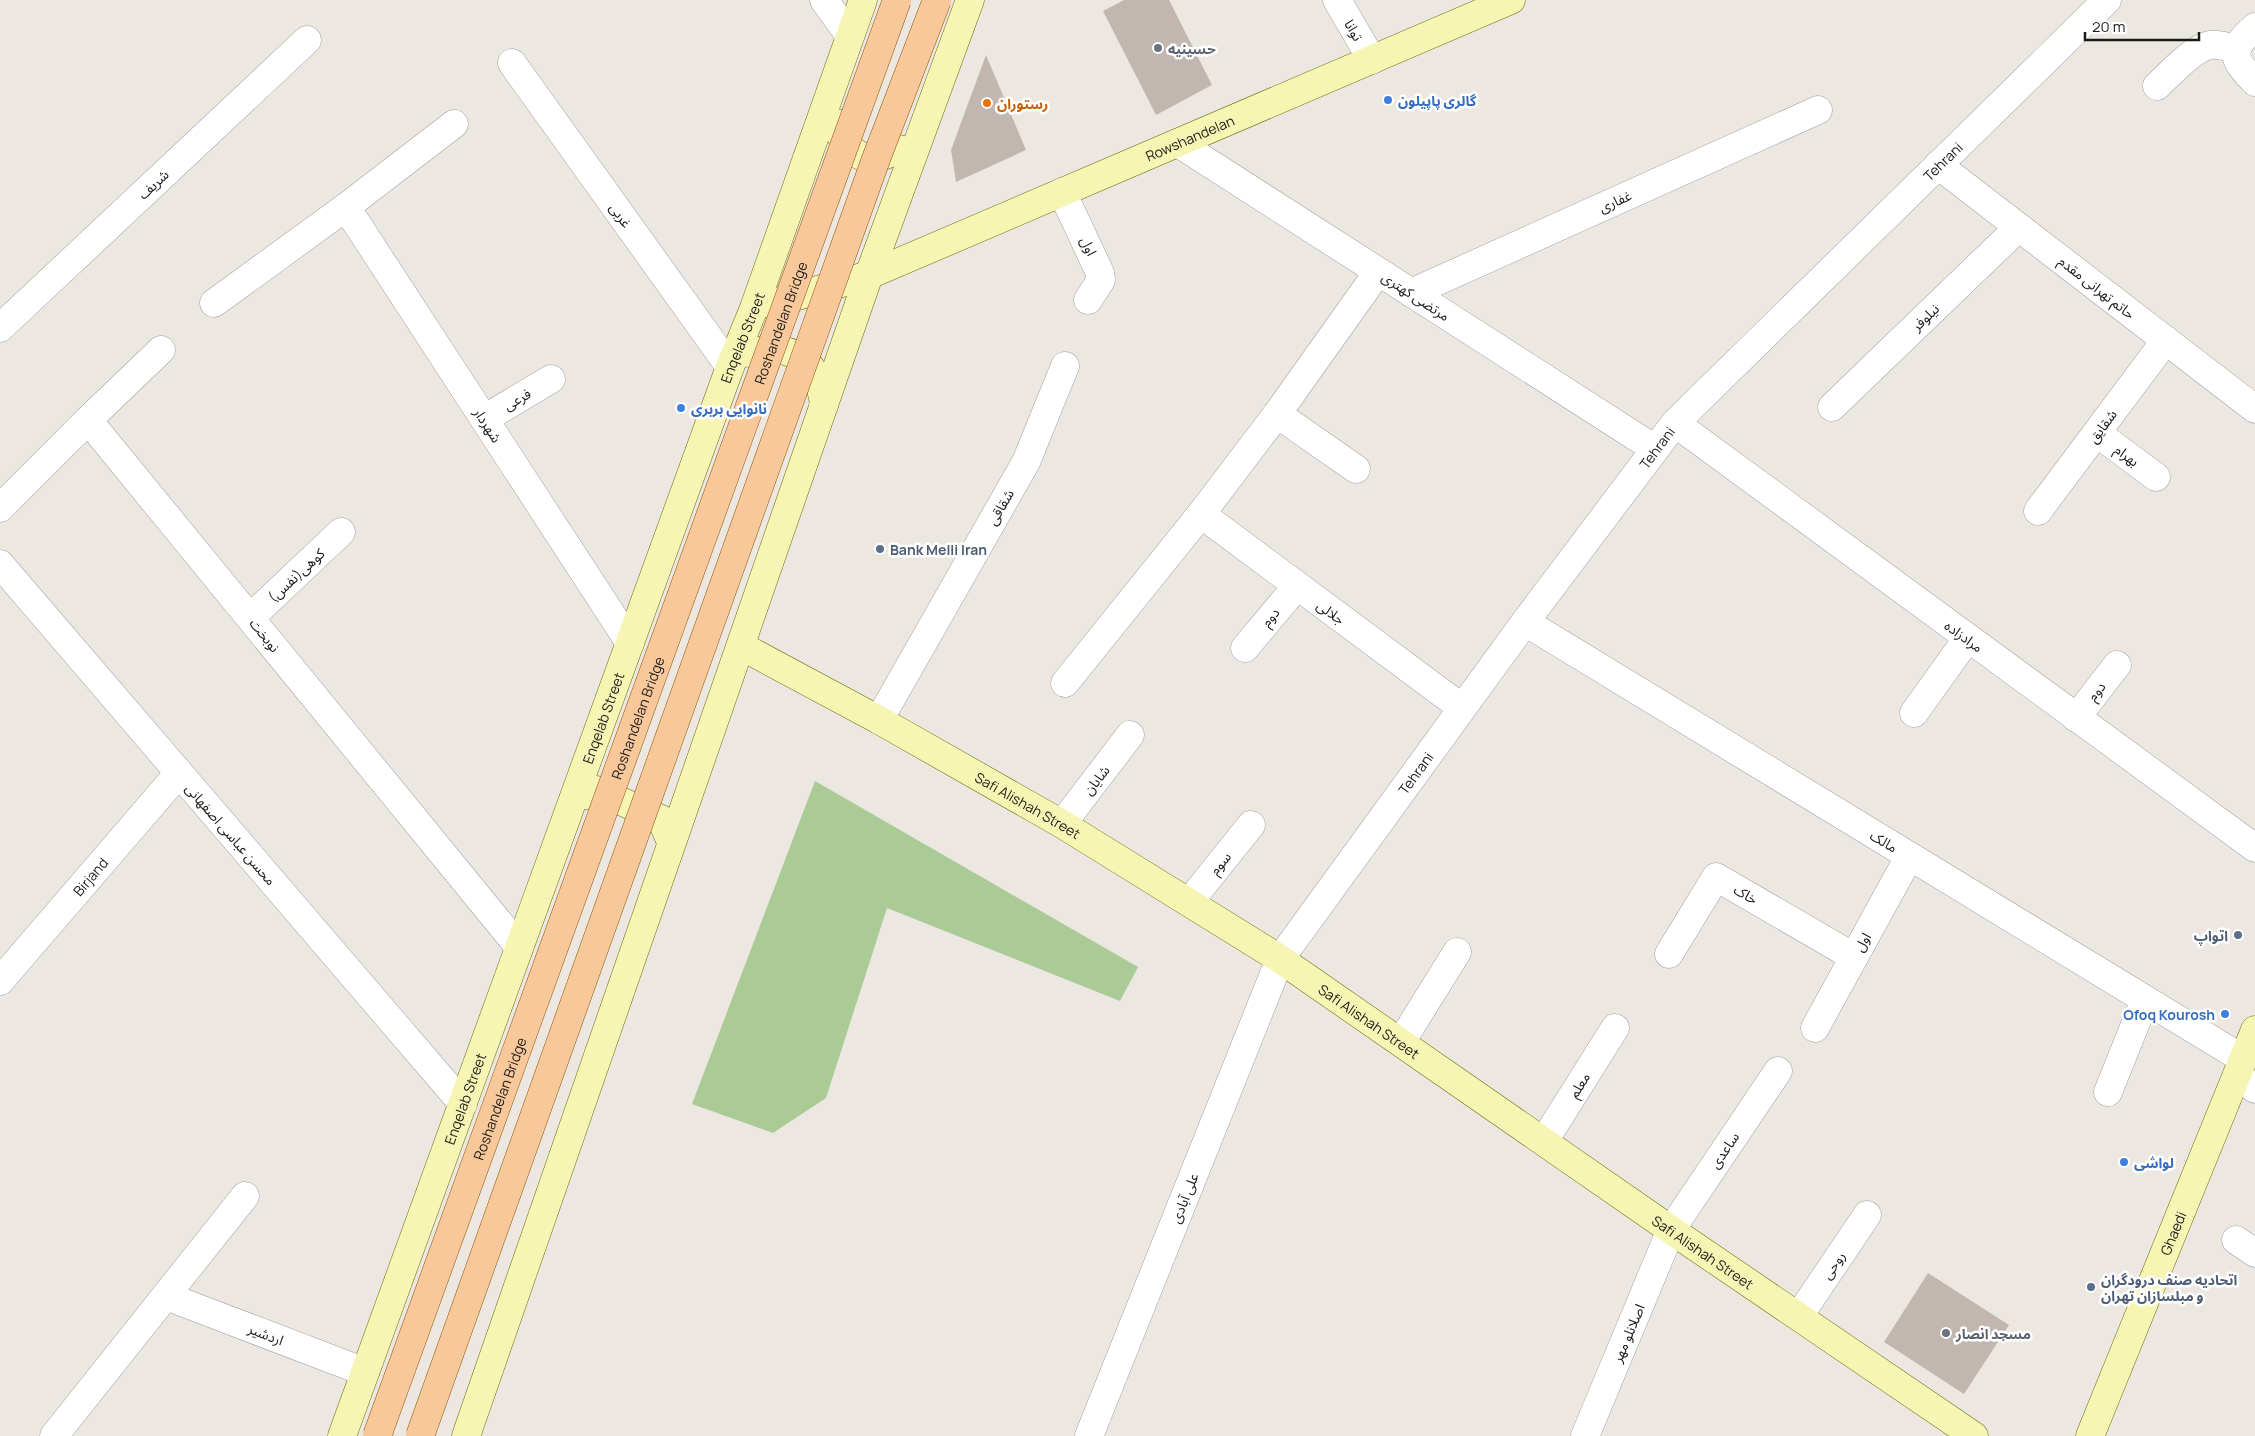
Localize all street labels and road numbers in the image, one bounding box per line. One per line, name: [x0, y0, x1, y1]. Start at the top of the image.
street label: توانا: [1340, 16, 1368, 44]
street label: Rowshandelan: [1142, 110, 1237, 165]
street label: Tehrani: [1919, 138, 1966, 185]
street label: شریف: [133, 165, 173, 203]
street label: غفاری: [1596, 185, 1634, 217]
street label: غربی: [606, 199, 636, 231]
street label: اول: [1076, 233, 1102, 259]
street label: حاتم تهرانی مقدم: [2054, 251, 2139, 324]
street label: Roshandelan Bridge: [749, 259, 811, 387]
street label: مرتضی کهتری: [1378, 267, 1454, 325]
street label: Enqelab Street: [716, 289, 768, 386]
street label: نیلوفر: [1906, 299, 1943, 336]
street label: فرعی: [500, 384, 534, 414]
street label: شهردار: [469, 403, 506, 446]
street label: شقایق: [2083, 405, 2122, 447]
street label: Tehrani: [1635, 423, 1679, 472]
street label: بهرام: [2110, 440, 2143, 472]
street label: شقاقی: [982, 486, 1018, 528]
street label: کوهی(نفس): [264, 544, 329, 606]
street label: جلالی: [1313, 595, 1349, 629]
street label: دوم: [1256, 603, 1285, 632]
street label: نوبخت: [246, 614, 285, 656]
street label: مرادزاده: [1941, 616, 1987, 656]
street label: Roshandelan Bridge: [606, 654, 668, 782]
street label: Enqelab Street: [577, 669, 628, 766]
street label: دوم: [2082, 677, 2111, 706]
street label: Tehrani: [1394, 748, 1437, 798]
street label: شایان: [1078, 761, 1114, 799]
street label: Safi Alishah Street: [972, 767, 1085, 843]
street label: محسن عباسی اصفهانی: [181, 779, 281, 889]
street label: مالک: [1867, 825, 1901, 857]
street label: سوم: [1205, 848, 1237, 880]
street label: Birjand: [68, 853, 112, 900]
street label: خاک: [1731, 880, 1761, 908]
street label: اول: [1849, 929, 1875, 955]
street label: Safi Alishah Street: [1315, 979, 1424, 1063]
street label: Roshandelan Bridge: [468, 1034, 530, 1162]
street label: Enqelab Street: [439, 1050, 490, 1147]
street label: معلم: [1564, 1069, 1596, 1102]
street label: ساعدی: [1705, 1128, 1743, 1172]
street label: علی آبادی: [1165, 1170, 1203, 1226]
street label: Ghaedi: [2155, 1208, 2190, 1258]
street label: Safi Alishah Street: [1649, 1210, 1758, 1293]
street label: روحی: [1817, 1247, 1849, 1283]
street label: اصلانلو مهر: [1607, 1301, 1649, 1366]
street label: اردشیر: [245, 1318, 286, 1349]

